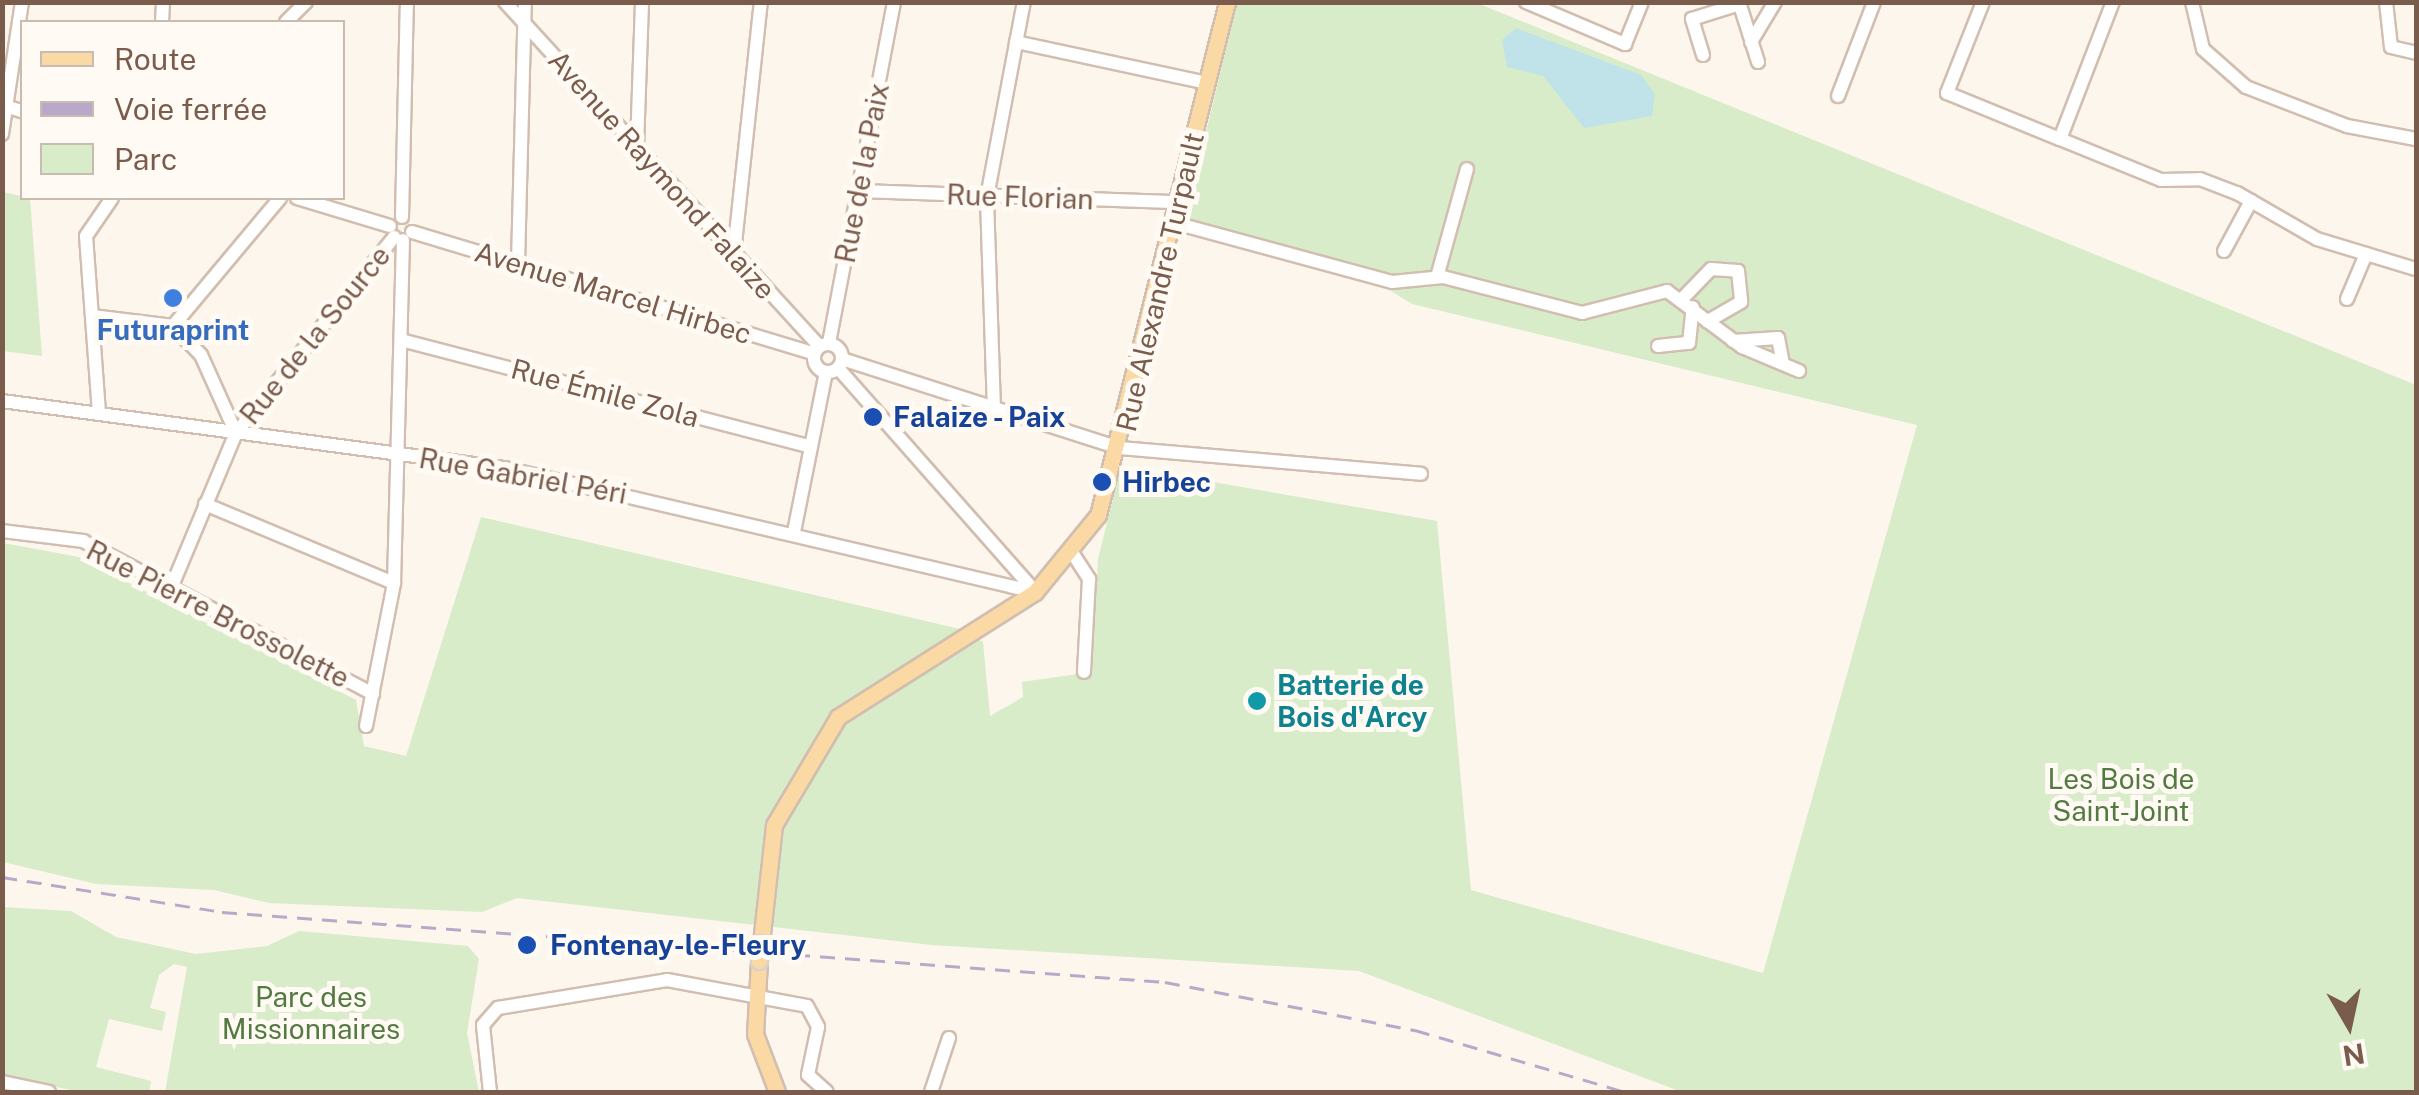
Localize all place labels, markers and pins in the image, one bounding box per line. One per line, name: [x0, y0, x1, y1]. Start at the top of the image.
marker: Futuraprint: [162, 287, 184, 309]
place label: Futuraprint: [97, 313, 249, 347]
place label: Falaize - Paix: [893, 400, 1069, 434]
marker: Falaize - Paix: [862, 406, 884, 428]
place label: Hirbec: [1122, 465, 1211, 499]
marker: Hirbec: [1091, 471, 1113, 493]
place label: Batterie de Bois d'Arcy: [1277, 668, 1428, 734]
marker: Batterie de Bois d'Arcy: [1246, 690, 1268, 712]
place label: Fontenay-le-Fleury: [550, 928, 806, 962]
marker: Fontenay-le-Fleury: [514, 932, 540, 958]

